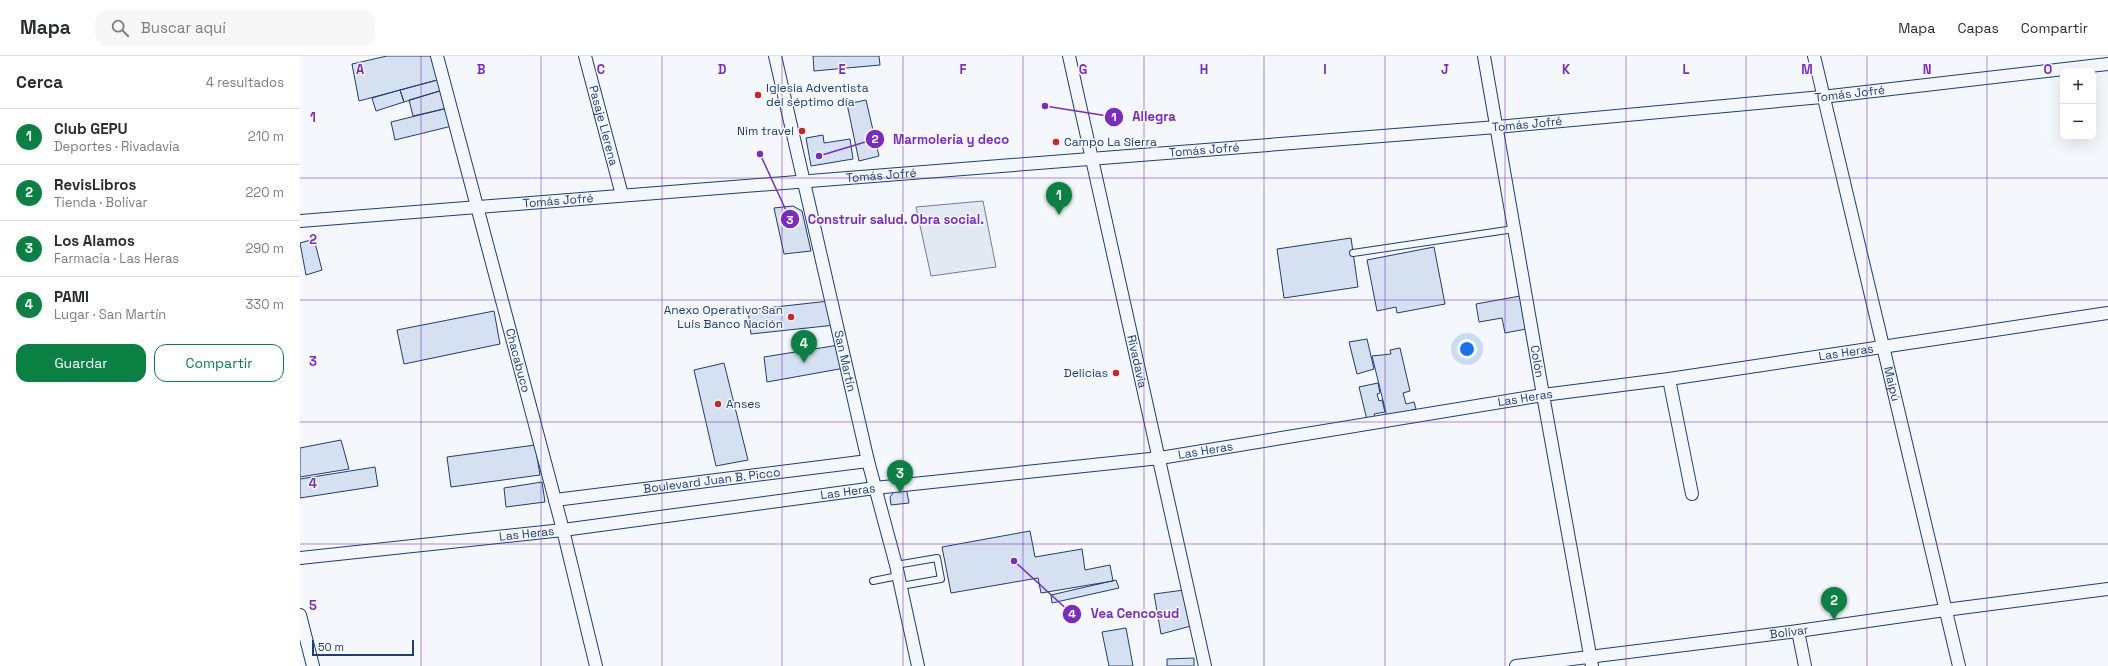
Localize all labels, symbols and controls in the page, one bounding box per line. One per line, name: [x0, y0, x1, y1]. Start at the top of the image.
search box: [95, 10, 375, 46]
text: Mapa: [20, 15, 71, 40]
icon: search: [109, 17, 131, 39]
text: Buscar aquí: [141, 18, 226, 37]
text: Mapa: [1898, 19, 1935, 37]
text: Capas: [1957, 19, 1999, 37]
text: Compartir: [2021, 19, 2088, 37]
text: A: [356, 61, 365, 78]
text: B: [477, 61, 486, 78]
text: C: [597, 61, 605, 78]
text: D: [718, 61, 727, 78]
text: E: [838, 61, 846, 78]
text: F: [960, 61, 967, 78]
text: G: [1079, 61, 1087, 78]
text: H: [1200, 61, 1208, 78]
text: I: [1323, 61, 1327, 78]
text: J: [1441, 61, 1449, 78]
text: K: [1562, 61, 1571, 78]
text: L: [1682, 61, 1690, 78]
text: M: [1801, 61, 1813, 78]
text: N: [1923, 61, 1931, 78]
text: O: [2044, 61, 2053, 78]
map controls: [2060, 68, 2096, 140]
button: +: [2060, 68, 2096, 104]
text: Cerca: [16, 71, 63, 93]
text: 4 resultados: [206, 74, 284, 91]
place label: Iglesia Adventista del séptimo día: [766, 80, 869, 110]
street label: Tomás Jofré: [1814, 82, 1886, 106]
street label: Pasaje Llerena: [585, 84, 622, 168]
marker: Iglesia Adventista del séptimo día: [753, 90, 763, 100]
callout: Allegra: [1104, 104, 1183, 129]
button: −: [2060, 104, 2096, 140]
text: Allegra: [1132, 108, 1176, 125]
text: 1: [310, 109, 316, 126]
text: 1: [1111, 109, 1117, 125]
street label: Tomás Jofré: [1491, 113, 1563, 135]
text: Club GEPU: [54, 119, 128, 138]
place label: Nim travel: [737, 123, 794, 139]
marker: Nim travel: [797, 126, 807, 136]
callout: Marmolería y deco: [865, 127, 1017, 152]
text: 1: [26, 128, 32, 145]
text: 210 m: [248, 128, 284, 145]
text: 2: [871, 131, 879, 147]
text: Marmolería y deco: [893, 131, 1009, 148]
place label: Campo La Sierra: [1064, 134, 1157, 150]
marker: Campo La Sierra: [1051, 137, 1061, 147]
text: Deportes · Rivadavia: [54, 138, 180, 155]
street label: Tomás Jofré: [1168, 139, 1240, 161]
street label: Tomás Jofré: [845, 165, 917, 186]
text: RevisLibros: [54, 175, 136, 194]
pin: 1: [1046, 182, 1072, 215]
text: 2: [25, 184, 33, 201]
text: 220 m: [245, 184, 284, 201]
street label: Tomás Jofré: [522, 190, 594, 211]
text: Tienda · Bolívar: [54, 194, 148, 211]
callout: Construir salud. Obra social.: [780, 207, 992, 232]
text: Construir salud. Obra social.: [808, 211, 984, 228]
text: 3: [786, 212, 794, 228]
text: Los Alamos: [54, 231, 135, 250]
text: 2: [309, 231, 317, 248]
text: 3: [25, 240, 33, 257]
text: 290 m: [245, 240, 284, 257]
text: Farmacia · Las Heras: [54, 250, 179, 267]
text: PAMI: [54, 287, 89, 306]
text: 4: [25, 296, 33, 313]
text: 330 m: [245, 296, 284, 313]
place label: Anexo Operativo San Luis Banco Nación: [664, 302, 783, 332]
text: Lugar · San Martín: [54, 306, 166, 323]
marker: Anexo Operativo San Luis Banco Nación: [786, 312, 796, 322]
street label: Chacabuco: [502, 327, 534, 394]
street label: San Martín: [830, 329, 860, 393]
pin: 4: [791, 330, 817, 363]
street label: Rivadavia: [1123, 333, 1151, 390]
your location: [1457, 339, 1477, 359]
street label: Las Heras: [1817, 340, 1875, 364]
button: Guardar: [16, 344, 146, 382]
button: Compartir: [154, 344, 284, 382]
street label: Colón: [1526, 344, 1548, 379]
text: 3: [309, 353, 317, 370]
place label: Delicias: [1064, 365, 1108, 381]
street label: Maipú: [1880, 365, 1904, 403]
marker: Delicias: [1111, 368, 1121, 378]
street label: Las Heras: [1497, 386, 1554, 410]
place label: Anses: [726, 396, 761, 412]
marker: Anses: [713, 399, 723, 409]
street label: Las Heras: [1177, 438, 1234, 463]
pin: 3: [887, 460, 913, 493]
street label: Boulevard Juan B. Picco: [642, 464, 781, 497]
text: 4: [309, 475, 317, 492]
street label: Las Heras: [819, 480, 876, 503]
street label: Las Heras: [498, 523, 555, 545]
pin: 2: [1821, 587, 1847, 620]
text: 5: [309, 597, 317, 614]
callout: Vea Cencosud: [1062, 601, 1187, 626]
text: Vea Cencosud: [1091, 605, 1179, 622]
text: 4: [1068, 606, 1076, 622]
street label: Bolívar: [1769, 622, 1810, 642]
scale bar: [312, 638, 414, 657]
text: 50 m: [318, 640, 344, 654]

